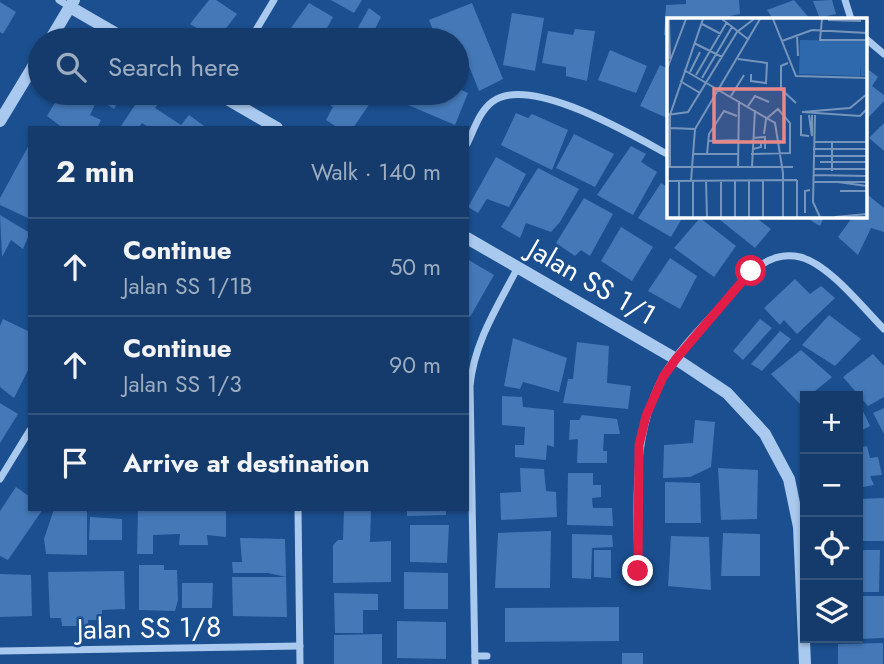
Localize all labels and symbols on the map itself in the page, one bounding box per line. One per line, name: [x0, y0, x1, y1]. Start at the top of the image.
inset map: [667, 18, 866, 217]
street label: Jalan SS 1/1: [517, 227, 664, 335]
route start: [735, 255, 766, 286]
route end: [622, 555, 653, 586]
street label: Jalan SS 1/8: [72, 606, 222, 650]

